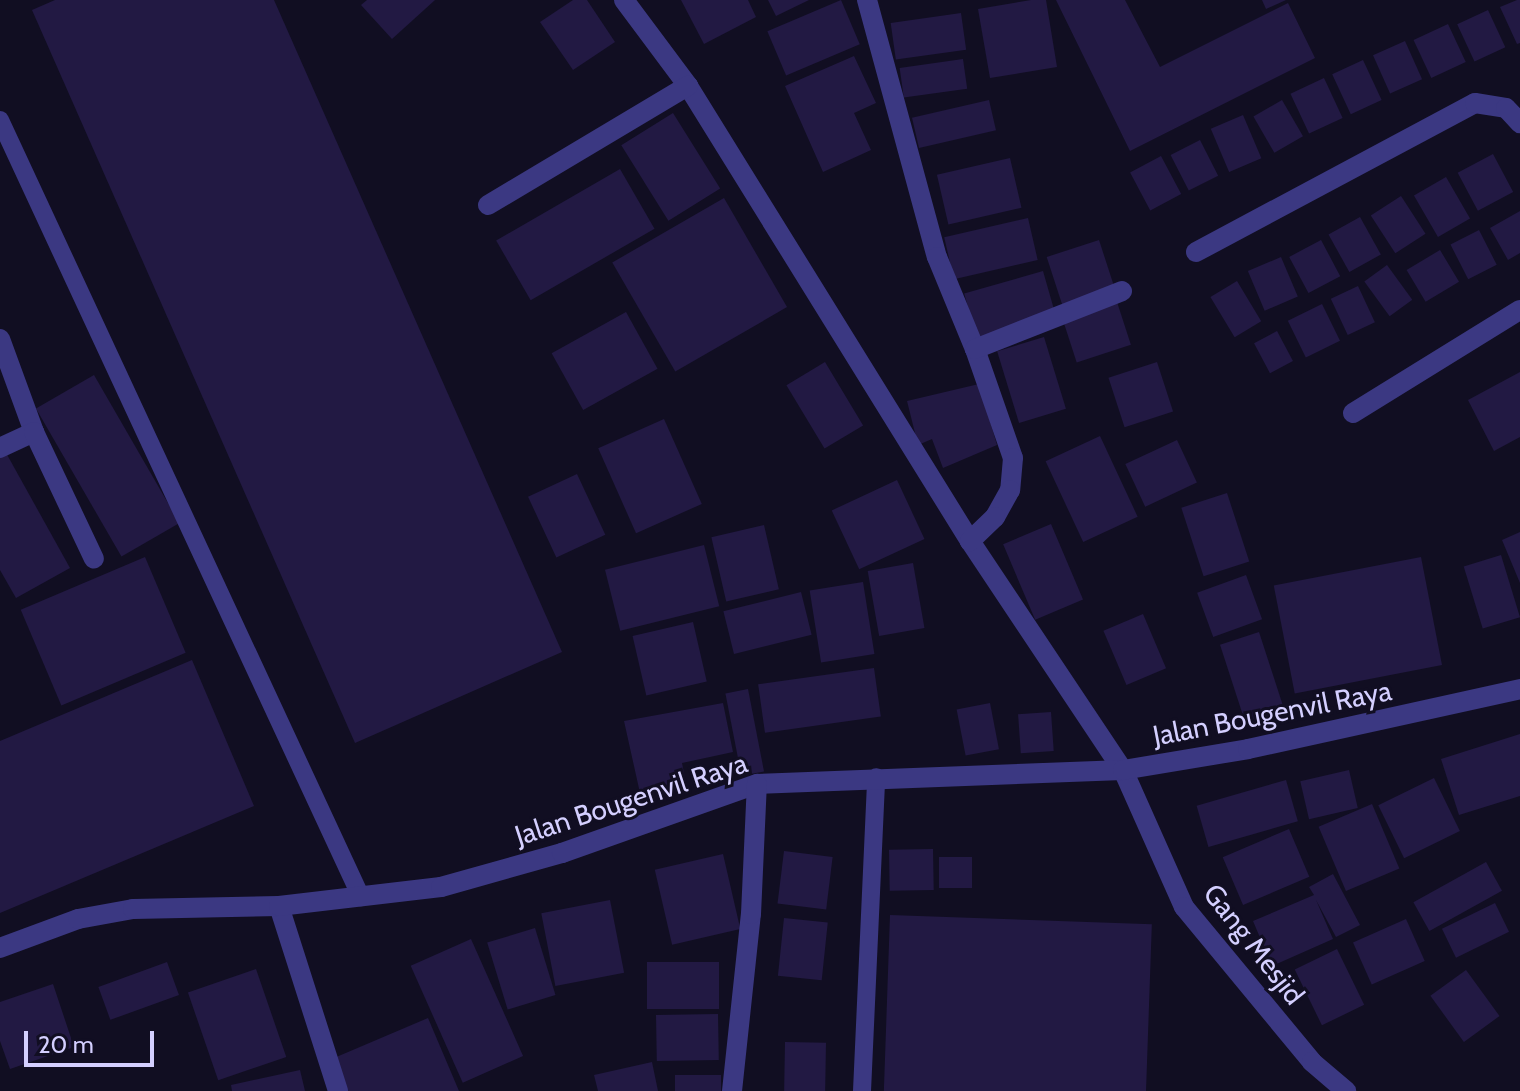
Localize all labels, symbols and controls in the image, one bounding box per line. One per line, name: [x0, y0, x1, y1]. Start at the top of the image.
street label: Jalan Bougenvil Raya: [1150, 673, 1394, 753]
street label: Jalan Bougenvil Raya: [511, 746, 751, 852]
street label: Gang Mesjid: [1196, 877, 1312, 1011]
scale bar: [28, 1015, 158, 1065]
text: 20 m: [38, 1030, 94, 1059]

